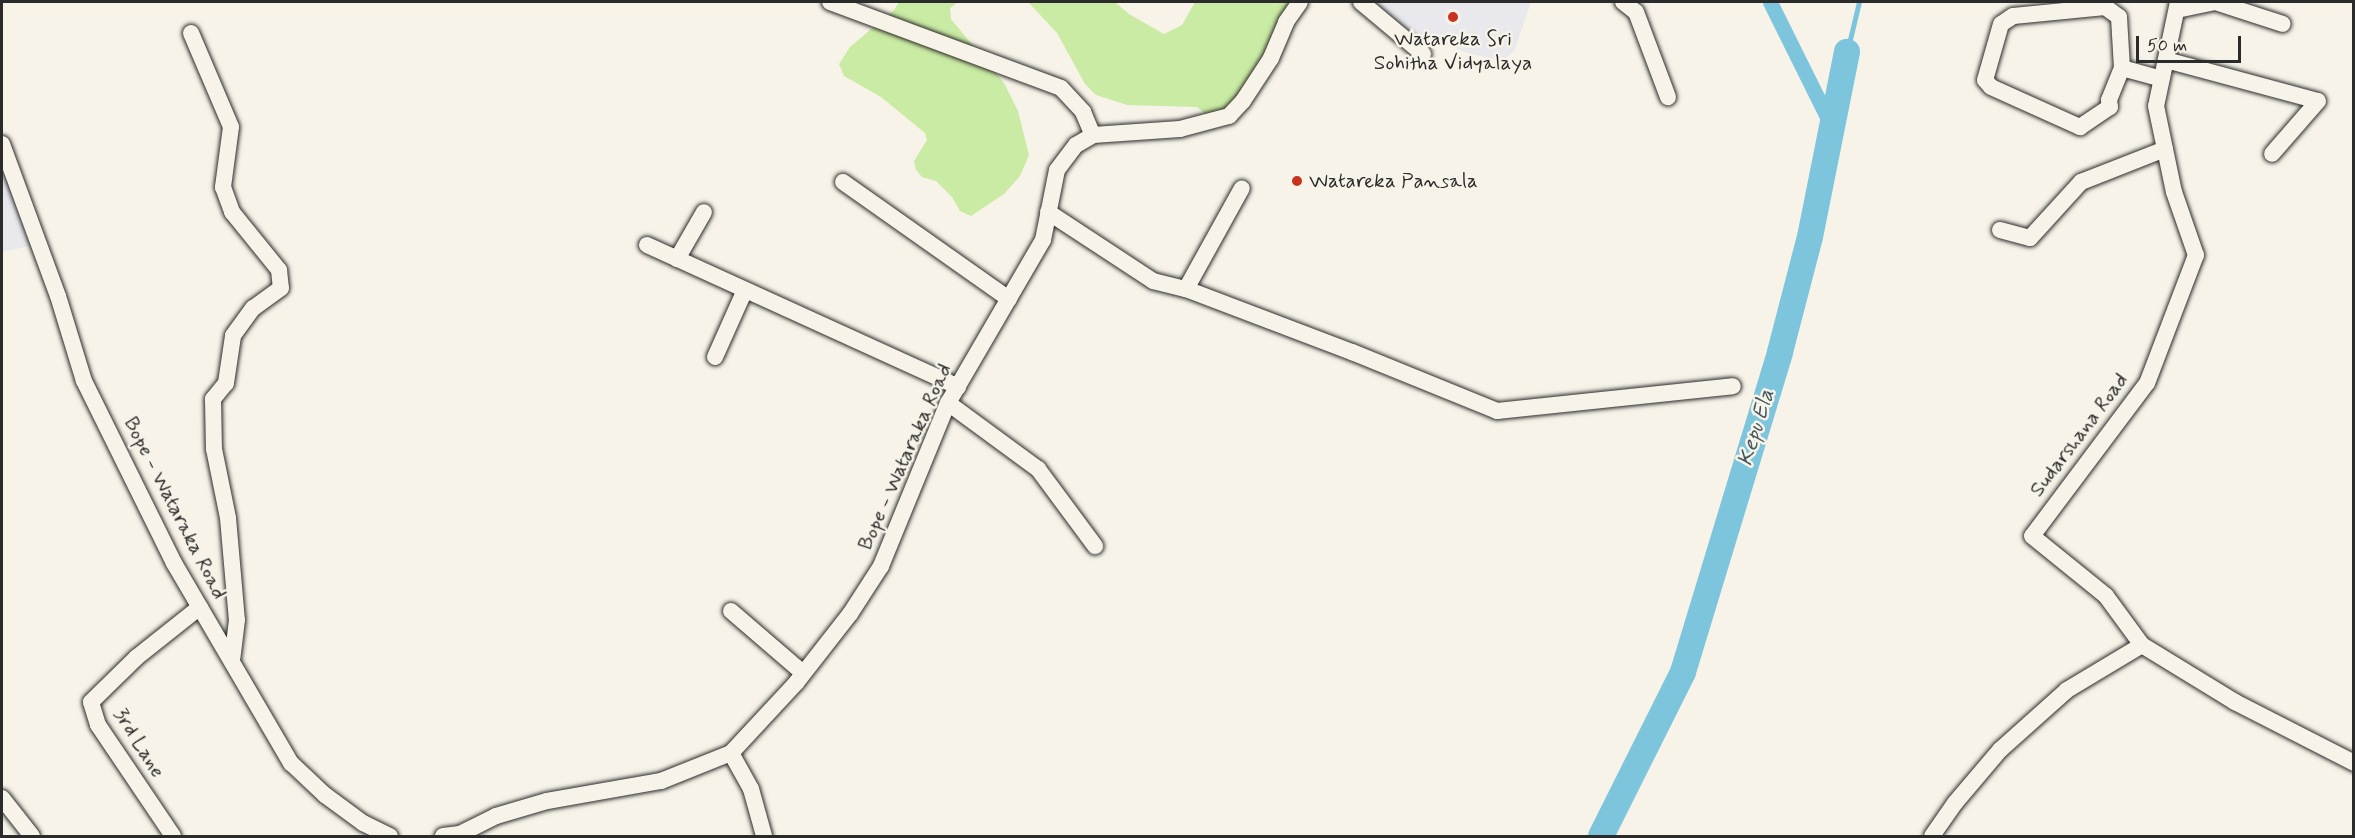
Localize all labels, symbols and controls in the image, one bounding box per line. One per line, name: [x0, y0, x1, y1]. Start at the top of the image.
marker: Watareka Sri Sohitha Vidyalaya: [1446, 10, 1460, 24]
scale bar: [2139, 24, 2244, 62]
place label: Watareka Sri Sohitha Vidyalaya: [1374, 26, 1532, 76]
text: 50 m: [2147, 34, 2187, 58]
place label: Watareka Pansala: [1309, 168, 1472, 194]
marker: Watareka Pansala: [1290, 174, 1304, 188]
street label: Bope - Wataraka Road: [853, 361, 957, 553]
street label: Sudarshana Road: [2024, 368, 2134, 502]
water label: Kepu Ela: [1733, 387, 1781, 469]
street label: Bope - Wataraka Road: [118, 413, 232, 603]
street label: 3rd Lane: [107, 703, 171, 783]

